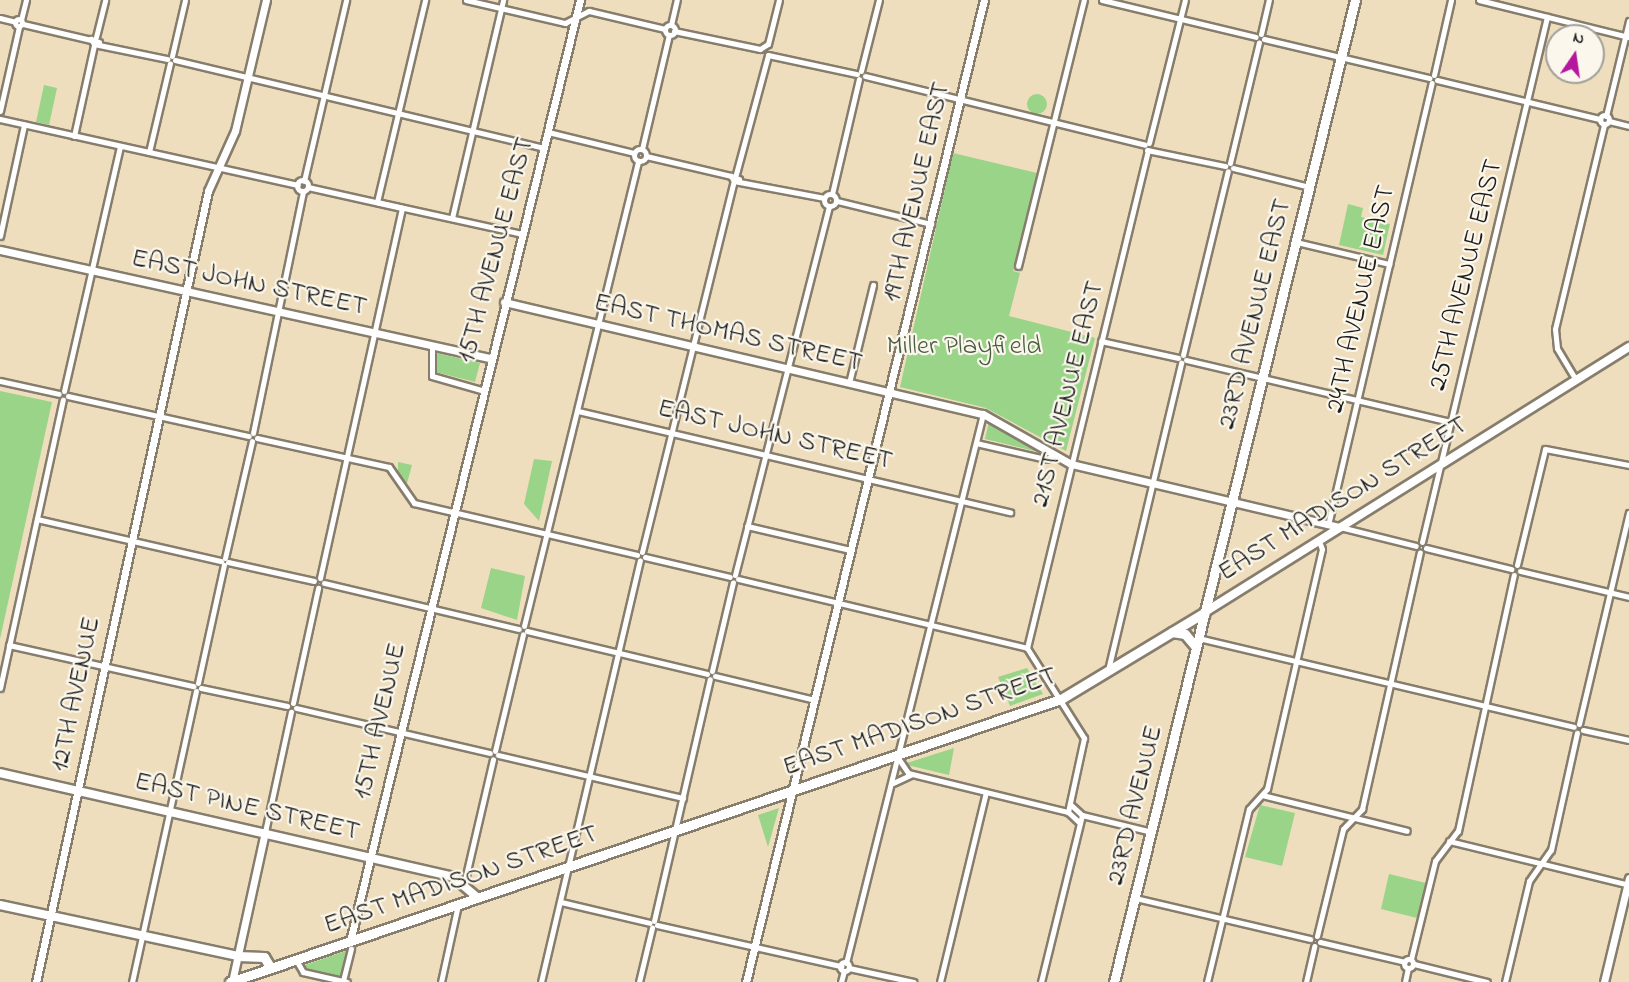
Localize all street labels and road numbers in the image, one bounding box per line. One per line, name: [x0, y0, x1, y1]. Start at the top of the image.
street label: 19TH AVENUE EAST: [876, 79, 958, 305]
street label: 15TH AVENUE EAST: [450, 134, 542, 366]
street label: 25TH AVENUE EAST: [1422, 156, 1510, 394]
street label: 24TH AVENUE EAST: [1319, 182, 1403, 416]
street label: 23RD AVENUE EAST: [1211, 196, 1299, 432]
street label: EAST JOHN STREET: [128, 242, 370, 324]
street label: 21ST AVENUE EAST: [1024, 278, 1112, 510]
street label: EAST THOMAS STREET: [591, 286, 865, 380]
street label: EAST JOHN STREET: [654, 392, 896, 478]
street label: EAST MADISON STREET: [1212, 409, 1474, 589]
street label: 12TH AVENUE: [44, 614, 108, 774]
street label: 15TH AVENUE: [346, 640, 414, 802]
street label: EAST MADISON STREET: [779, 660, 1061, 784]
street label: 23RD AVENUE: [1100, 722, 1170, 888]
street label: EAST PINE STREET: [131, 765, 363, 849]
street label: EAST MADISON STREET: [320, 818, 602, 942]

